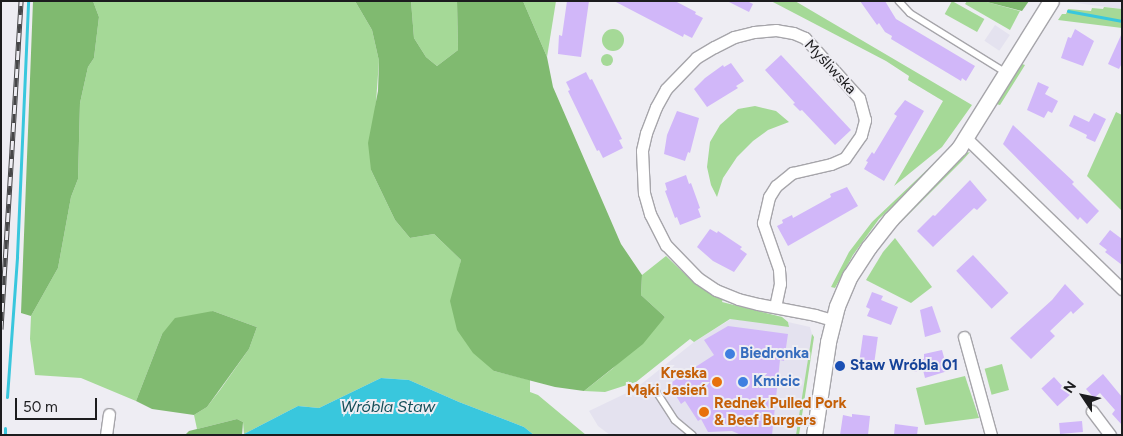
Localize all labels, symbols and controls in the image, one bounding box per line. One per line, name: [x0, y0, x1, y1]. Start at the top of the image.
street label: Myśliwska: [800, 36, 860, 98]
place label: Biedronka: [740, 345, 809, 363]
marker: Biedronka: [724, 348, 736, 360]
place label: Staw Wróbla 01: [850, 357, 958, 375]
marker: Staw Wróbla 01: [834, 360, 846, 372]
place label: Kreska Mąki Jasień: [627, 364, 707, 399]
north arrow: [1058, 371, 1108, 421]
place label: Kmicic: [753, 373, 800, 391]
marker: Kreska Mąki Jasień: [711, 376, 723, 388]
marker: Kmicic: [737, 376, 749, 388]
text: N: [1060, 378, 1080, 397]
scale bar: [18, 388, 100, 420]
place label: Rednek Pulled Pork & Beef Burgers: [714, 394, 846, 429]
water label: Wróbla Staw: [341, 397, 435, 417]
text: 50 m: [23, 398, 58, 416]
marker: Rednek Pulled Pork & Beef Burgers: [698, 406, 710, 418]

